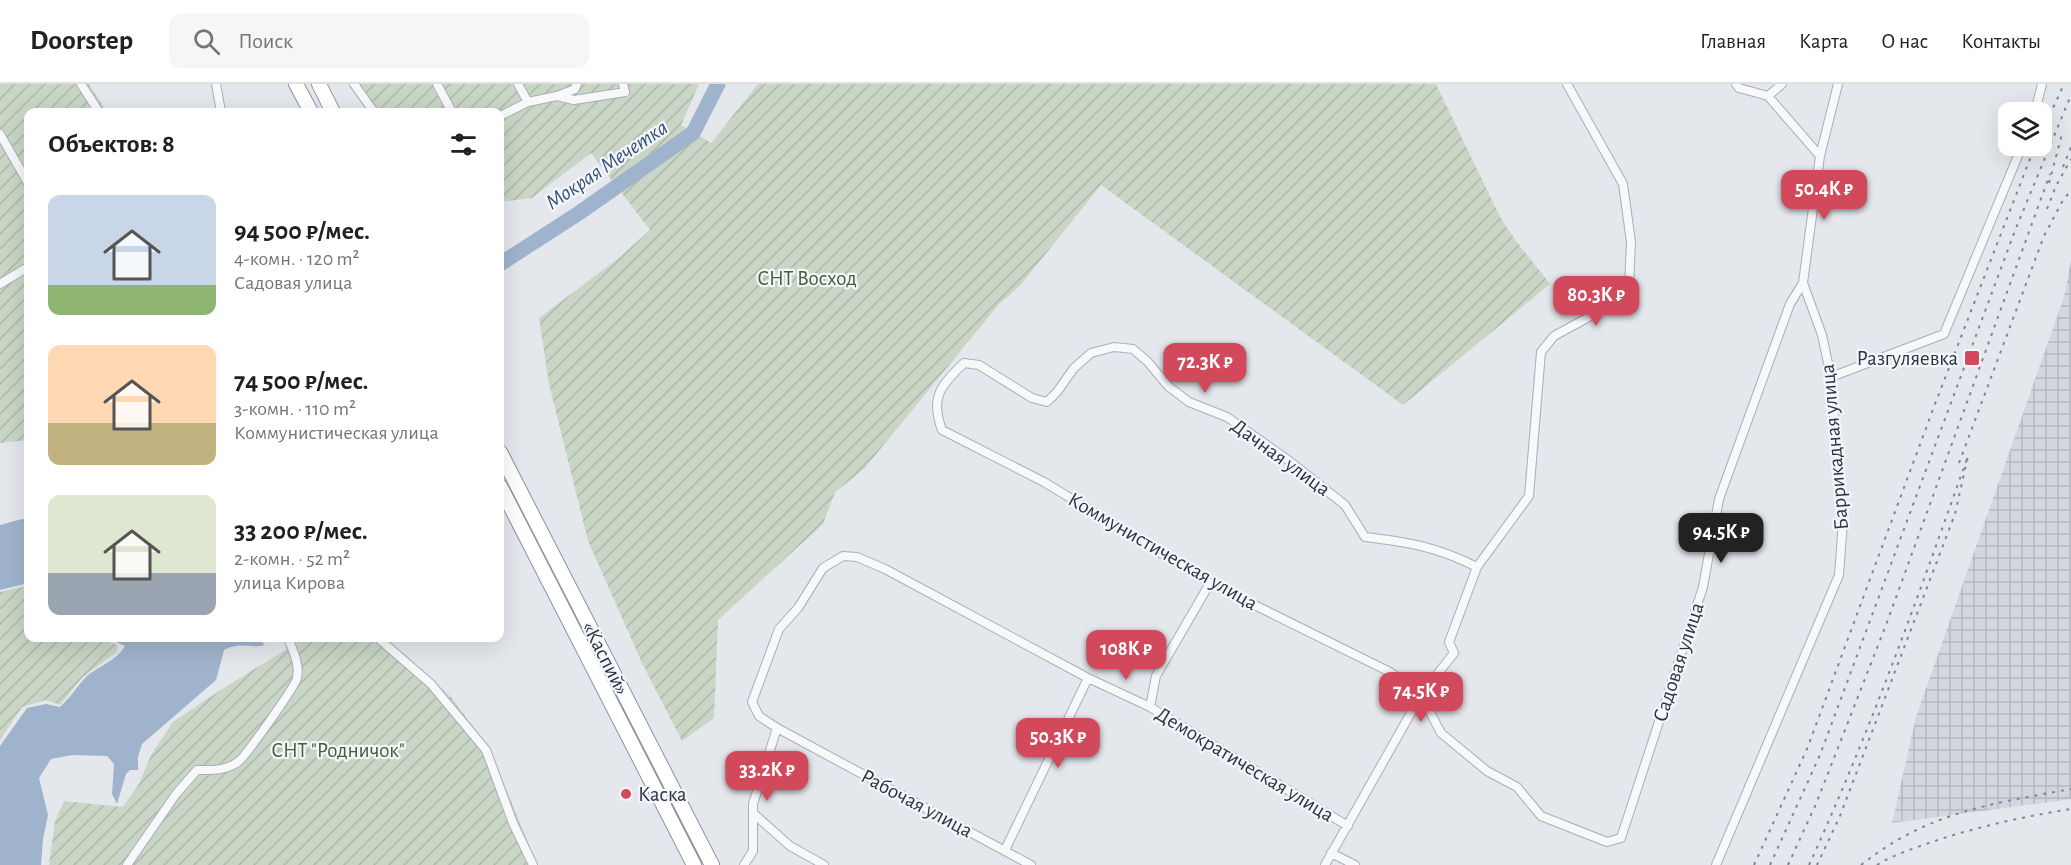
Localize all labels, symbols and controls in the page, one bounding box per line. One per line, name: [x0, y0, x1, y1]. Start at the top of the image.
search box: [169, 14, 589, 68]
icon: search: [190, 25, 223, 58]
text: Doorstep: [30, 27, 133, 55]
text: Поиск: [238, 30, 293, 52]
text: Главная: [1700, 31, 1766, 52]
text: Карта: [1799, 31, 1848, 52]
text: О нас: [1881, 31, 1928, 52]
text: Контакты: [1961, 31, 2041, 52]
map controls: [1998, 102, 2052, 156]
button: layers: [1998, 102, 2052, 156]
water label: Мокрая Мечетка: [542, 116, 672, 214]
icon: filters: [447, 128, 480, 161]
text: Объектов: 8: [48, 131, 175, 157]
pin: 50.4K ₽: [1769, 170, 1879, 221]
text: 50.4K ₽: [1795, 179, 1853, 199]
text: 94 500 ₽/мес.: [234, 218, 370, 244]
icon: home: [96, 219, 168, 291]
text: 4-комн. · 120 m²: [234, 249, 360, 269]
park label: СНТ Восход: [757, 268, 857, 289]
text: Садовая улица: [234, 273, 352, 293]
pin: 80.3K ₽: [1541, 276, 1651, 327]
text: 80.3K ₽: [1567, 285, 1625, 305]
pin: 72.3K ₽: [1150, 343, 1260, 394]
place label: Разгуляевка: [1856, 348, 1958, 369]
marker: Разгуляевка: [1963, 349, 1981, 367]
text: 72.3K ₽: [1177, 352, 1233, 372]
street label: Баррикадная улица: [1817, 363, 1852, 531]
text: 74 500 ₽/мес.: [234, 368, 369, 394]
icon: home: [96, 369, 168, 441]
text: 3-комн. · 110 m²: [234, 399, 356, 419]
street label: Дачная улица: [1227, 415, 1334, 500]
text: Коммунистическая улица: [234, 423, 439, 443]
street label: Коммунистическая улица: [1064, 489, 1261, 614]
pin: 94.5K ₽: [1666, 513, 1776, 564]
text: 33 200 ₽/мес.: [234, 518, 368, 544]
icon: home: [96, 519, 168, 591]
text: 94.5K ₽: [1693, 522, 1750, 542]
text: 2-комн. · 52 m²: [234, 549, 350, 569]
text: улица Кирова: [234, 573, 345, 593]
street label: Садовая улица: [1649, 599, 1708, 725]
street label: «Каспий»: [578, 618, 633, 698]
pin: 108K ₽: [1077, 630, 1175, 681]
text: 108K ₽: [1100, 639, 1152, 659]
pin: 74.5K ₽: [1366, 672, 1476, 723]
text: 74.5K ₽: [1393, 681, 1449, 701]
street label: Демократическая улица: [1152, 703, 1338, 826]
pin: 50.3K ₽: [1003, 718, 1113, 769]
text: 50.3K ₽: [1030, 727, 1086, 747]
park label: СНТ "Родничок": [271, 740, 405, 761]
pin: 33.2K ₽: [712, 751, 822, 802]
text: 33.2K ₽: [739, 760, 795, 780]
street label: Рабочая улица: [858, 765, 976, 842]
place label: Каска: [638, 784, 687, 805]
marker: Каска: [619, 787, 633, 801]

